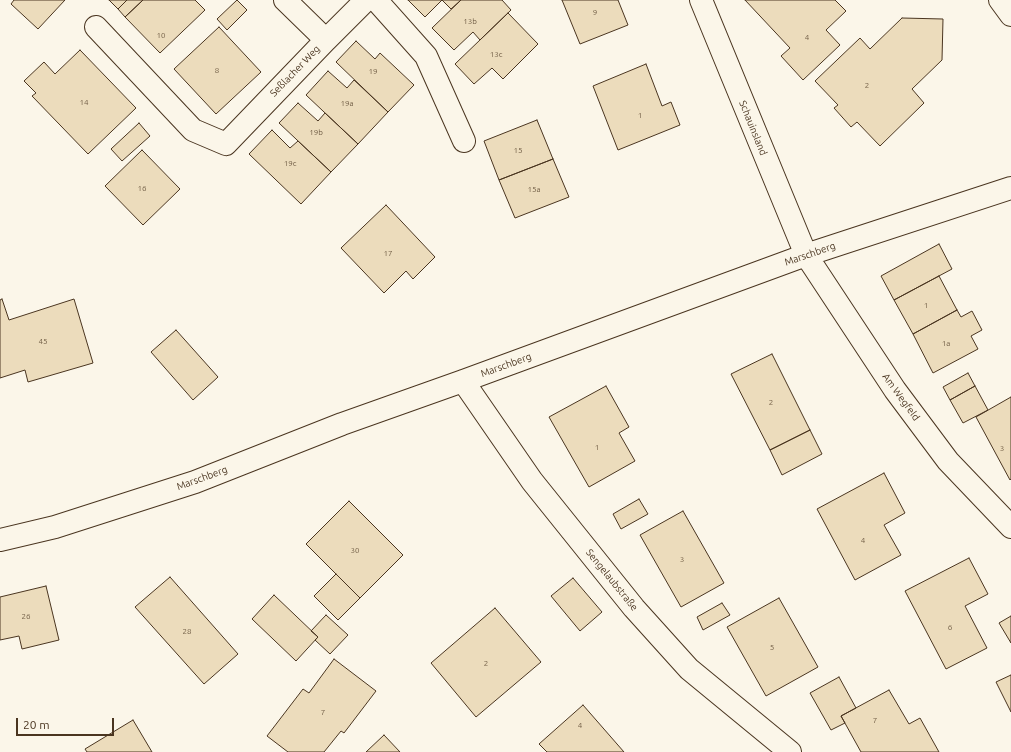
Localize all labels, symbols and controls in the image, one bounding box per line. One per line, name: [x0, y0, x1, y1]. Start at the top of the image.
house number: 9: [593, 7, 597, 17]
house number: 13b: [463, 16, 477, 26]
house number: 10: [156, 30, 166, 40]
house number: 4: [805, 32, 809, 42]
street label: Seßlacher Weg: [267, 43, 323, 99]
house number: 13c: [490, 49, 502, 59]
house number: 8: [215, 65, 219, 75]
house number: 19: [368, 66, 378, 76]
house number: 2: [865, 80, 869, 90]
house number: 14: [79, 97, 89, 107]
house number: 19a: [340, 98, 354, 108]
street label: Schauinsland: [737, 99, 769, 157]
house number: 1: [638, 110, 642, 120]
house number: 19b: [309, 127, 323, 137]
house number: 15: [513, 145, 523, 155]
house number: 19c: [284, 158, 296, 168]
house number: 16: [137, 183, 147, 193]
house number: 15a: [527, 184, 541, 194]
street label: Marschberg: [783, 240, 837, 268]
house number: 17: [383, 248, 393, 258]
house number: 1: [924, 300, 928, 310]
house number: 45: [38, 336, 48, 346]
house number: 1a: [942, 338, 950, 348]
street label: Marschberg: [479, 350, 533, 380]
street label: Am Wegfeld: [880, 371, 922, 423]
house number: 2: [769, 397, 773, 407]
house number: 1: [595, 442, 599, 452]
house number: 3: [1000, 443, 1004, 453]
street label: Marschberg: [175, 463, 229, 493]
house number: 4: [861, 535, 865, 545]
house number: 30: [350, 545, 360, 555]
street label: Sengelaubstraße: [583, 547, 641, 613]
house number: 3: [680, 554, 684, 564]
house number: 26: [21, 611, 31, 621]
house number: 6: [948, 622, 952, 632]
house number: 28: [182, 626, 192, 636]
house number: 5: [770, 642, 774, 652]
house number: 2: [484, 658, 488, 668]
house number: 7: [321, 707, 325, 717]
scale bar: [18, 710, 116, 736]
house number: 7: [873, 715, 877, 725]
text: 20 m: [23, 718, 50, 731]
house number: 4: [578, 720, 582, 730]

